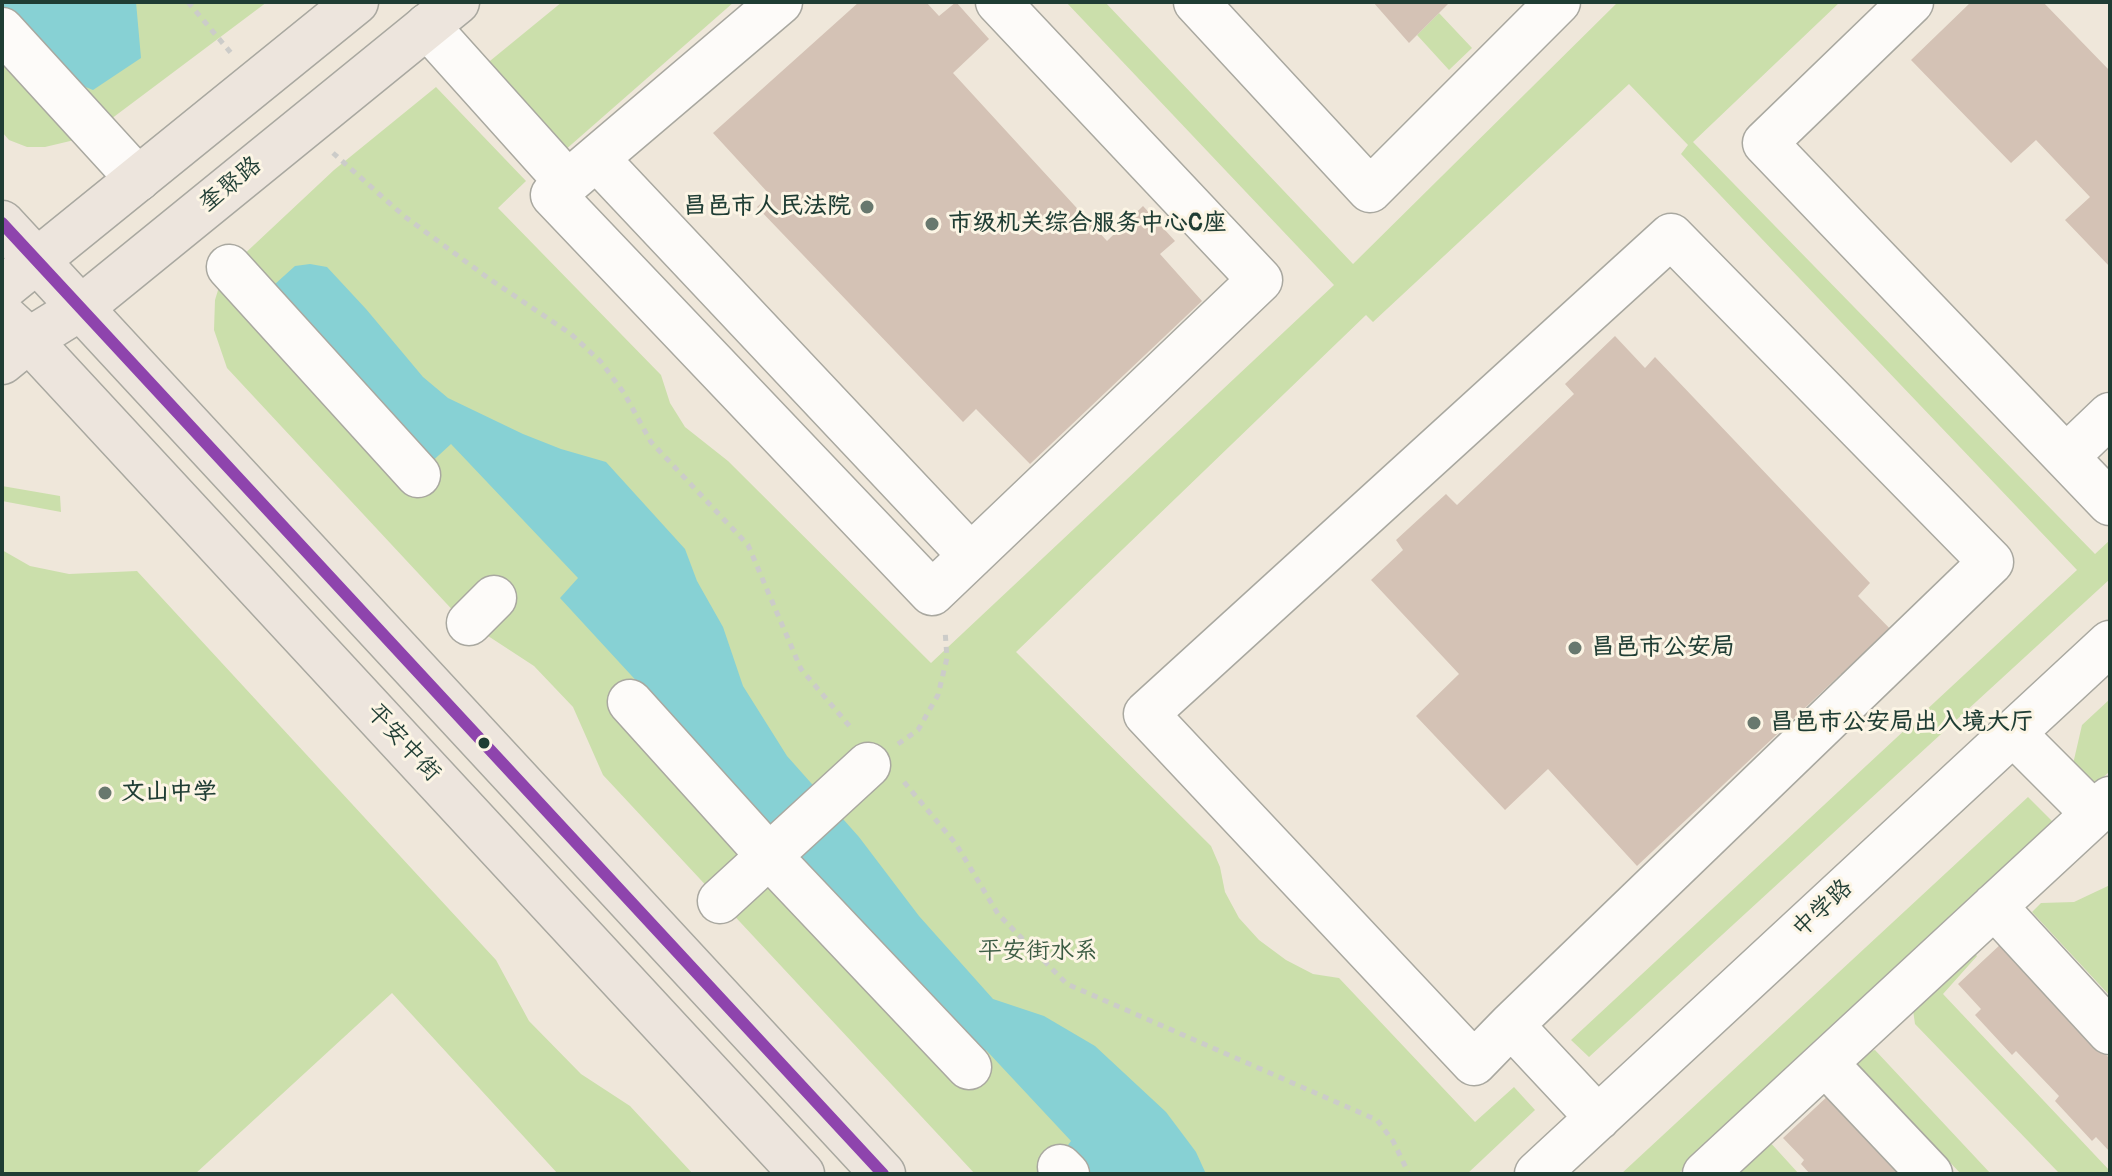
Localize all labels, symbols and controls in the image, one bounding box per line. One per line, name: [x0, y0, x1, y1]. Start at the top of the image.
street label: 奎聚路: [194, 151, 268, 219]
place label: 昌邑市人民法院: [683, 193, 851, 221]
marker: 昌邑市人民法院: [858, 198, 876, 216]
place label: 市级机关综合服务中心C座: [948, 210, 1227, 238]
marker: 市级机关综合服务中心C座: [923, 215, 941, 233]
place label: 昌邑市公安局: [1591, 634, 1735, 662]
marker: 昌邑市公安局: [1566, 639, 1584, 657]
street label: 平安中街: [360, 698, 446, 788]
place label: 昌邑市公安局出入境大厅: [1770, 709, 2034, 737]
marker: 昌邑市公安局出入境大厅: [1745, 714, 1763, 732]
unlabelled marker: [476, 735, 492, 751]
place label: 文山中学: [121, 779, 217, 807]
marker: 文山中学: [96, 784, 114, 802]
street label: 中学路: [1787, 874, 1859, 944]
park label: 平安街水系: [978, 938, 1098, 966]

